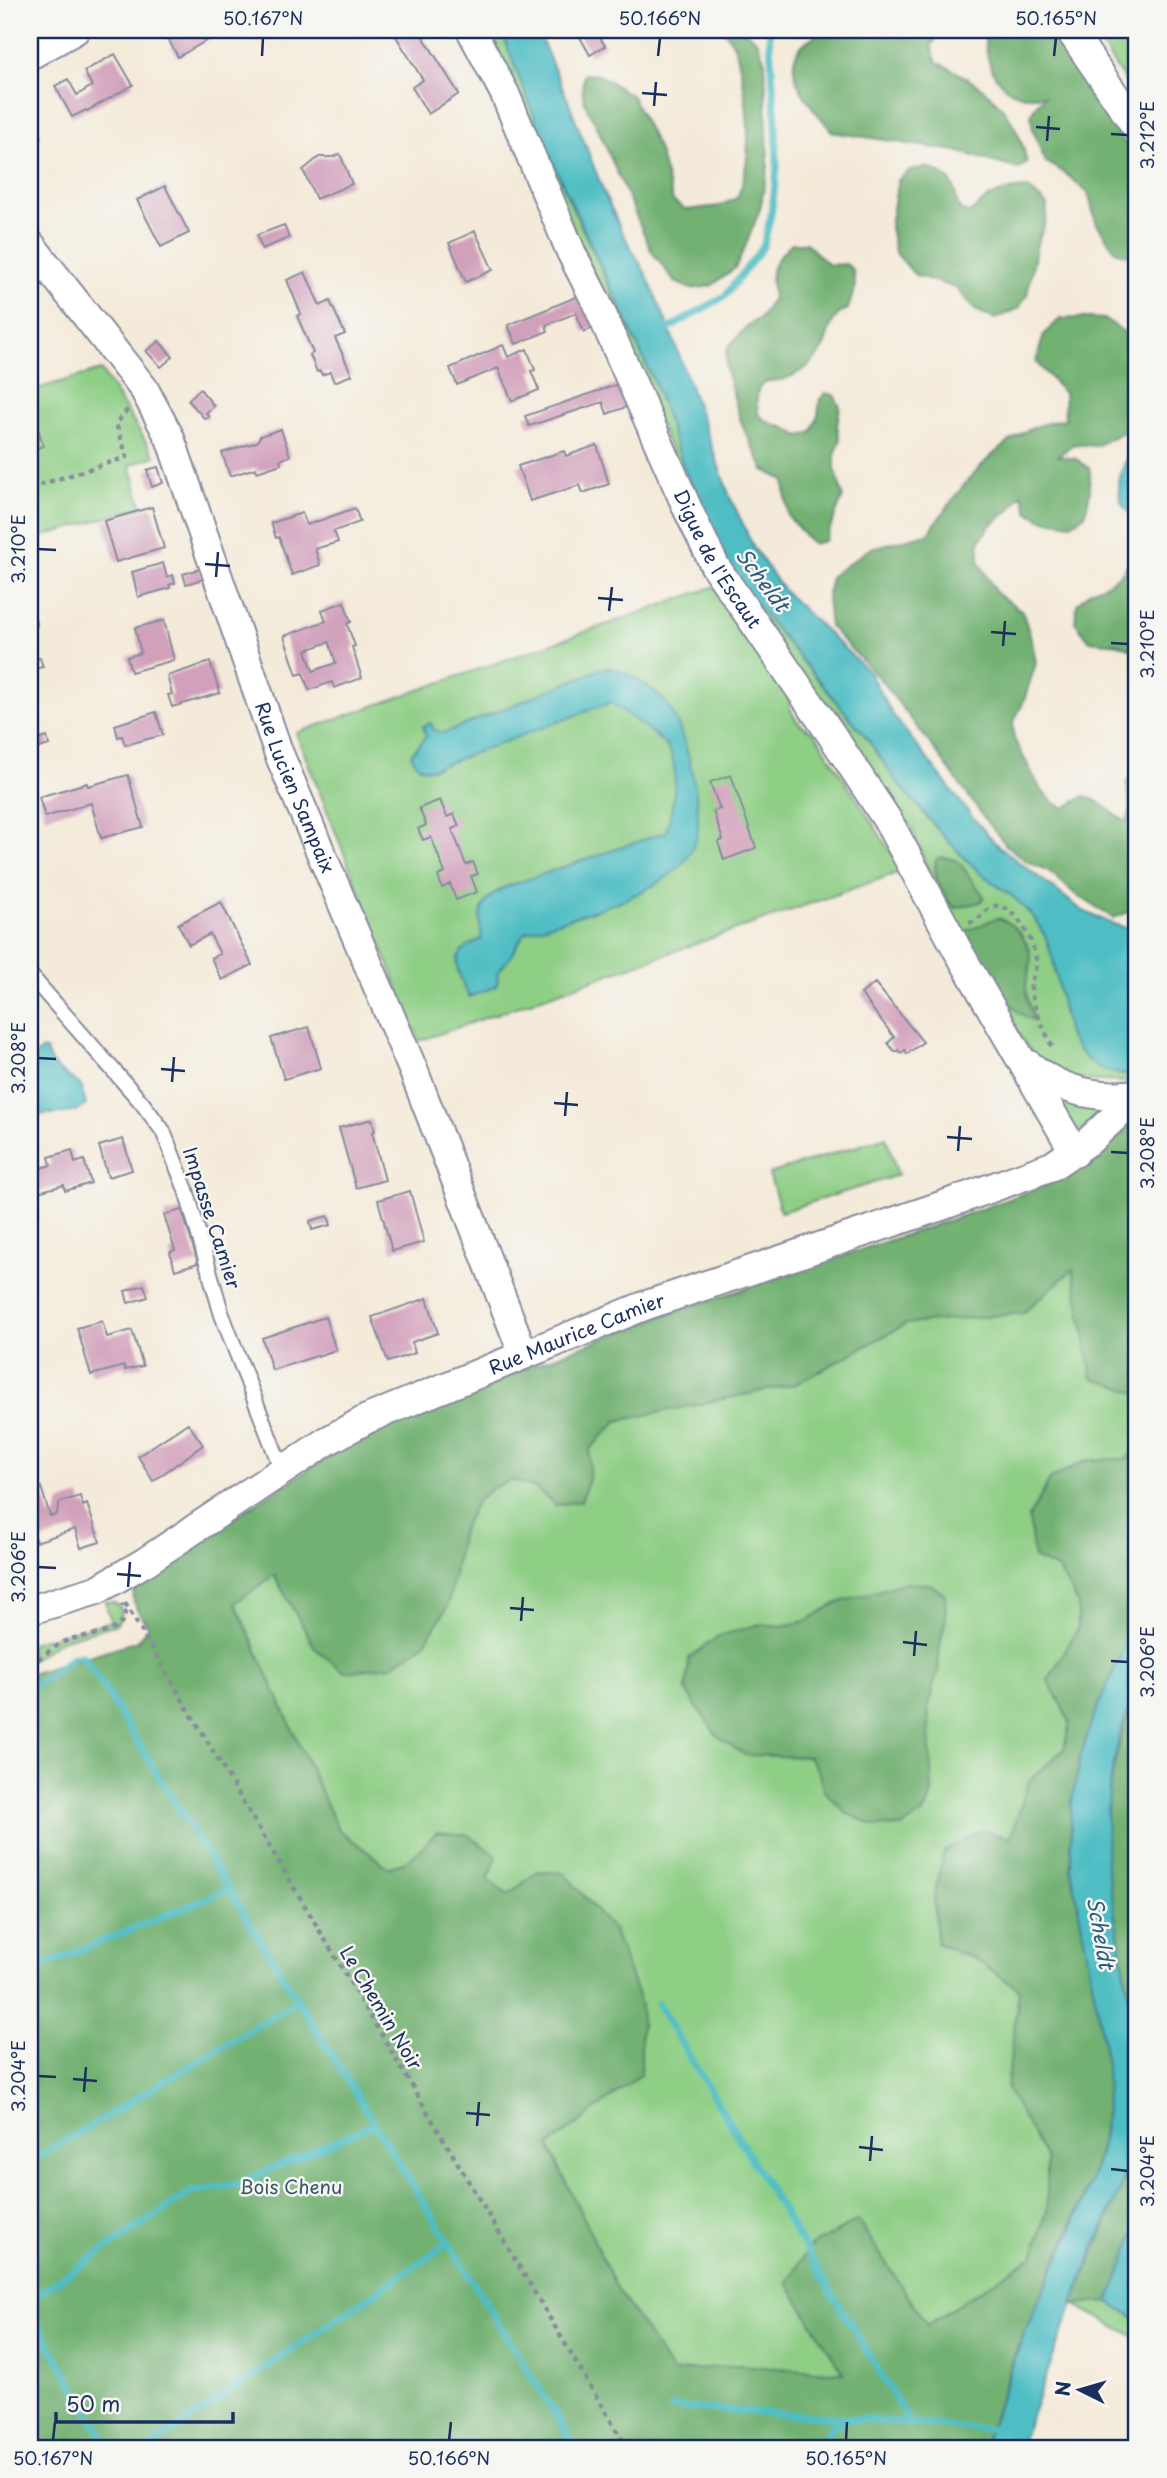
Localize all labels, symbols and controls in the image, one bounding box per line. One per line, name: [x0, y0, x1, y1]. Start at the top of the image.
text: 50.167°N: [223, 4, 303, 31]
text: 50.166°N: [619, 4, 701, 31]
text: 50.165°N: [1015, 4, 1097, 31]
text: 3.212°E: [1133, 101, 1160, 169]
street label: Digue de l'Escaut: [668, 484, 769, 634]
text: 3.210°E: [4, 514, 31, 584]
water label: Scheldt: [729, 540, 800, 619]
text: 3.210°E: [1133, 609, 1160, 679]
street label: Rue Lucien Sampaix: [249, 698, 343, 877]
text: 3.208°E: [4, 1022, 31, 1094]
text: 3.208°E: [1133, 1117, 1160, 1189]
street label: Impasse Camier: [177, 1143, 249, 1293]
street label: Rue Maurice Camier: [484, 1285, 668, 1381]
text: 3.206°E: [4, 1531, 31, 1603]
text: 3.206°E: [1133, 1626, 1160, 1698]
water label: Scheldt: [1080, 1894, 1124, 1974]
street label: Le Chemin Noir: [334, 1940, 430, 2075]
text: 3.204°E: [4, 2040, 31, 2112]
text: 3.204°E: [1133, 2135, 1160, 2207]
park label: Bois Chenu: [240, 2172, 342, 2200]
north arrow: [1044, 2356, 1114, 2426]
scale bar: [56, 2380, 233, 2424]
text: N: [1047, 2380, 1077, 2397]
text: 50 m: [66, 2387, 120, 2419]
text: 50.167°N: [13, 2444, 93, 2471]
text: 50.166°N: [408, 2444, 490, 2471]
text: 50.165°N: [805, 2444, 887, 2471]

